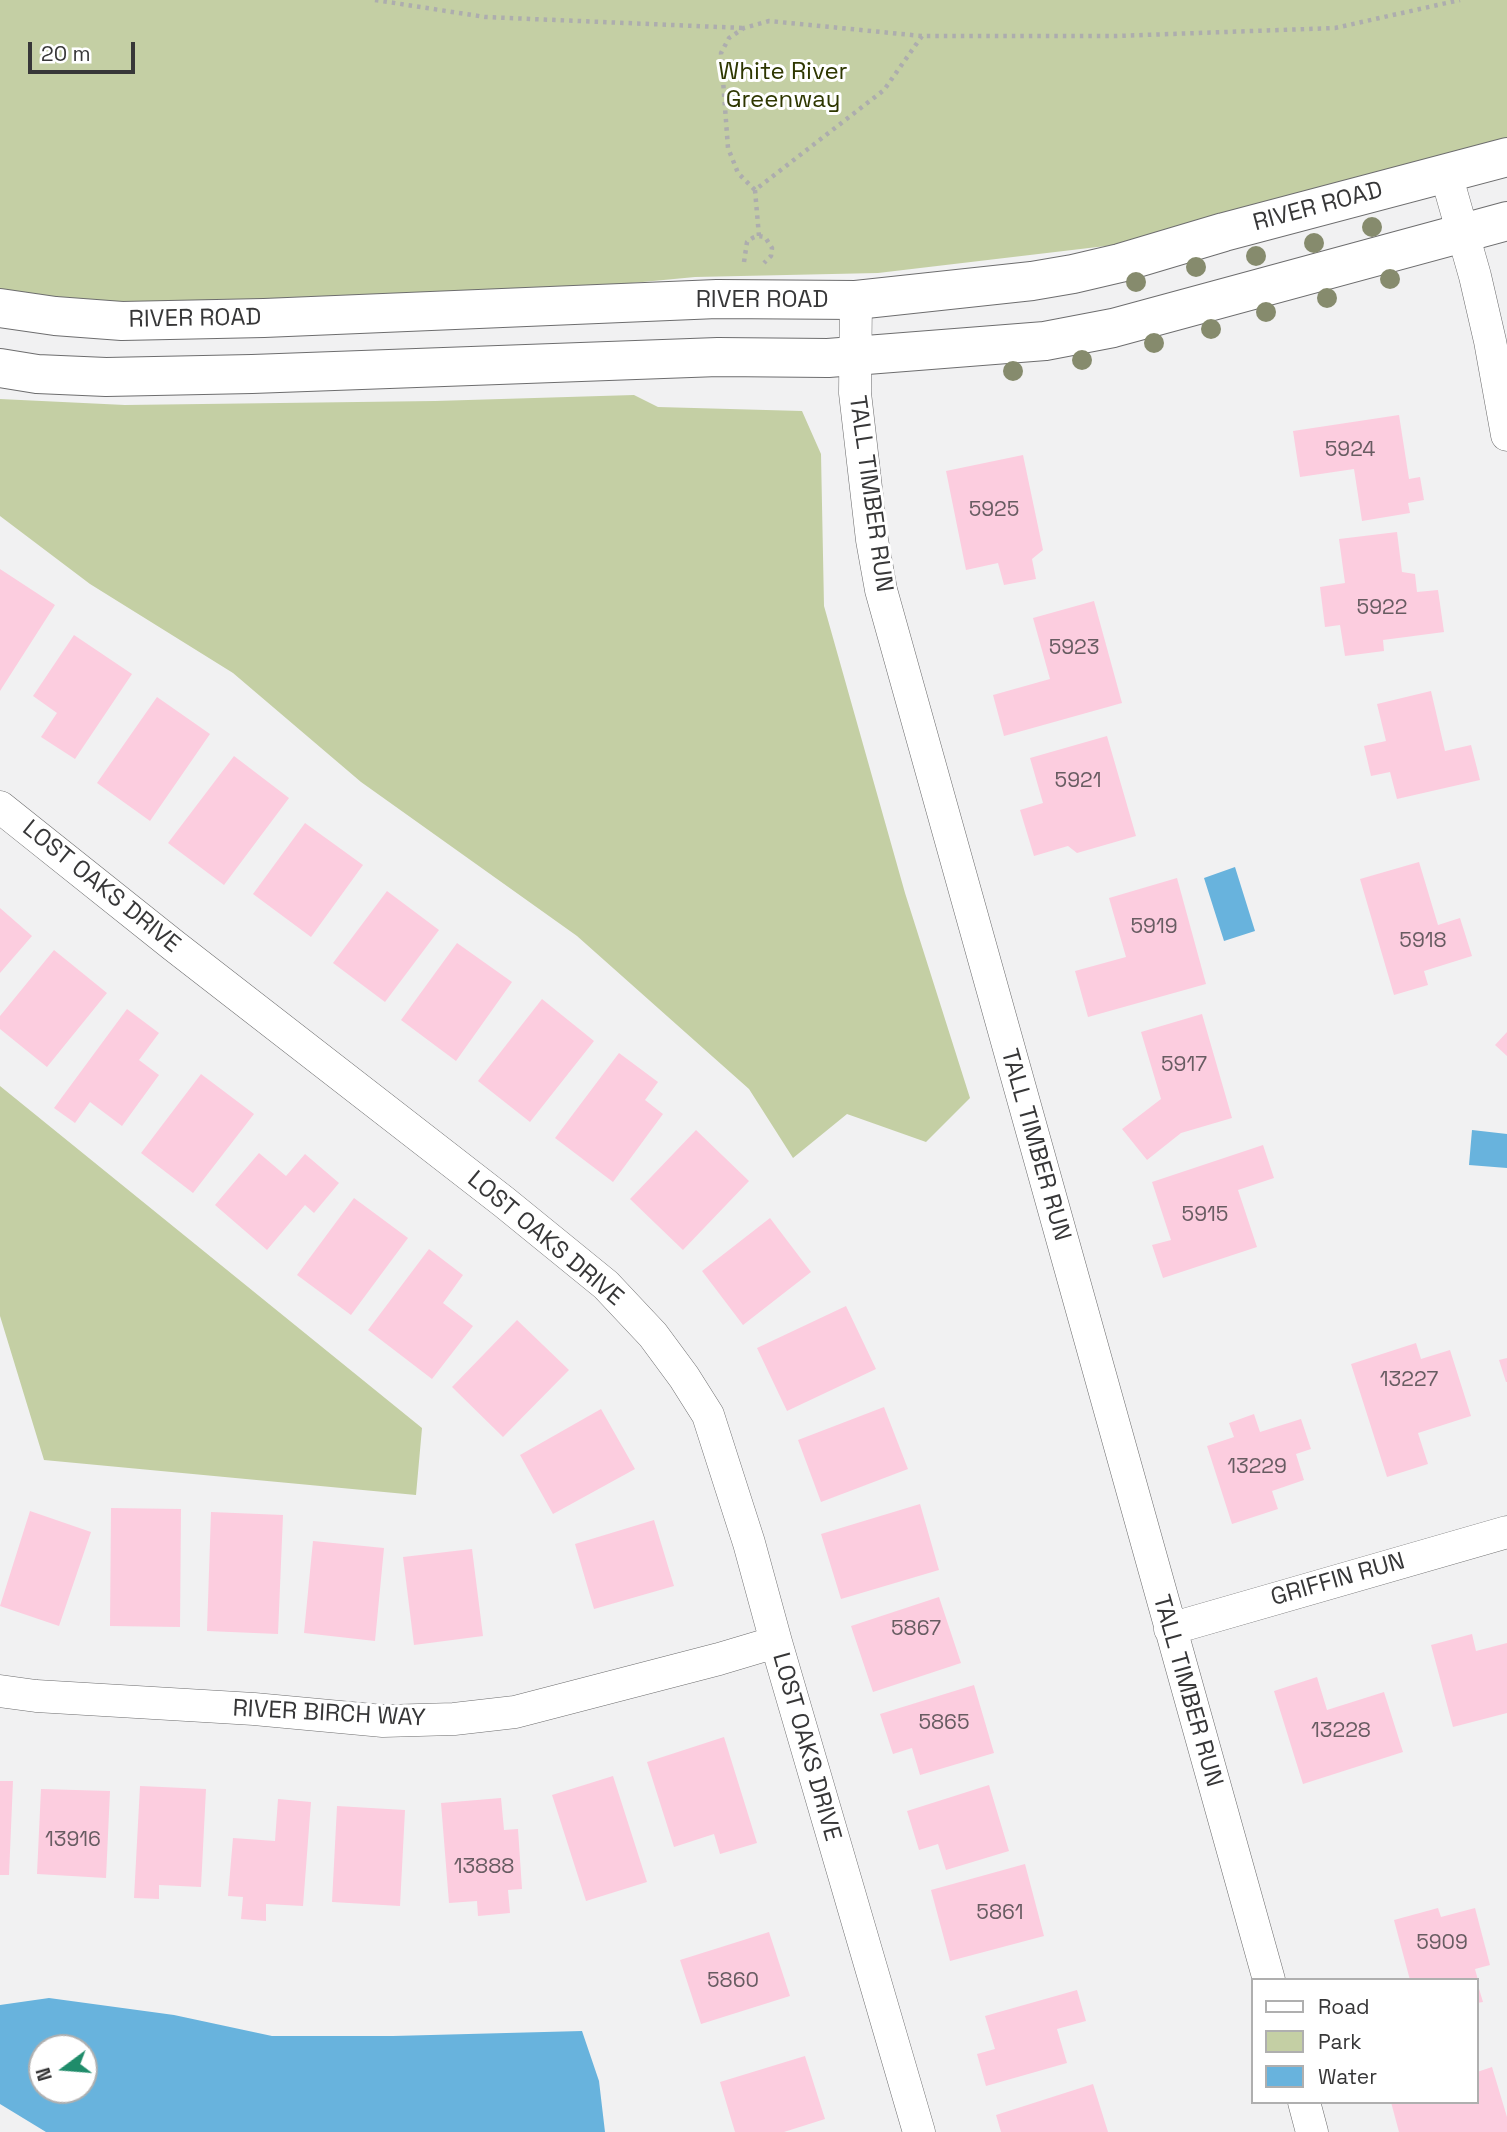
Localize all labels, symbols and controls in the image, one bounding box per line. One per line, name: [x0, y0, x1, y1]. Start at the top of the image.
scale bar: [32, 28, 138, 72]
text: 20 m: [41, 40, 91, 67]
park label: White River Greenway: [718, 58, 848, 114]
street label: RIVER ROAD: [1250, 176, 1386, 238]
street label: RIVER ROAD: [696, 286, 828, 314]
street label: RIVER ROAD: [128, 303, 262, 335]
street label: TALL TIMBER RUN: [842, 394, 898, 594]
house number: 5924: [1325, 437, 1375, 463]
house number: 5925: [969, 497, 1019, 523]
house number: 5922: [1357, 595, 1407, 621]
house number: 5923: [1049, 635, 1099, 661]
house number: 5921: [1055, 768, 1101, 794]
street label: LOST OAKS DRIVE: [16, 815, 186, 959]
house number: 5919: [1130, 914, 1178, 940]
house number: 5918: [1399, 928, 1447, 954]
street label: TALL TIMBER RUN: [994, 1046, 1076, 1244]
house number: 5917: [1161, 1052, 1207, 1078]
street label: LOST OAKS DRIVE: [461, 1165, 629, 1313]
house number: 5915: [1182, 1202, 1228, 1228]
house number: 13227: [1380, 1367, 1438, 1393]
house number: 13229: [1227, 1454, 1287, 1480]
street label: GRIFFIN RUN: [1268, 1547, 1408, 1613]
street label: TALL TIMBER RUN: [1146, 1592, 1228, 1790]
house number: 5867: [891, 1616, 941, 1642]
street label: LOST OAKS DRIVE: [765, 1649, 847, 1845]
street label: RIVER BIRCH WAY: [232, 1695, 426, 1733]
house number: 5865: [918, 1710, 970, 1736]
house number: 13228: [1311, 1718, 1371, 1744]
house number: 13916: [45, 1827, 101, 1853]
house number: 13888: [454, 1854, 514, 1880]
house number: 5861: [976, 1900, 1024, 1926]
house number: 5909: [1416, 1930, 1468, 1956]
house number: 5860: [707, 1968, 759, 1994]
legend: [1252, 1978, 1479, 2104]
text: Road: [1318, 1993, 1370, 2020]
text: Park: [1318, 2028, 1362, 2055]
north arrow: [28, 2034, 98, 2104]
text: Water: [1318, 2063, 1377, 2090]
text: N: [30, 2065, 58, 2084]

